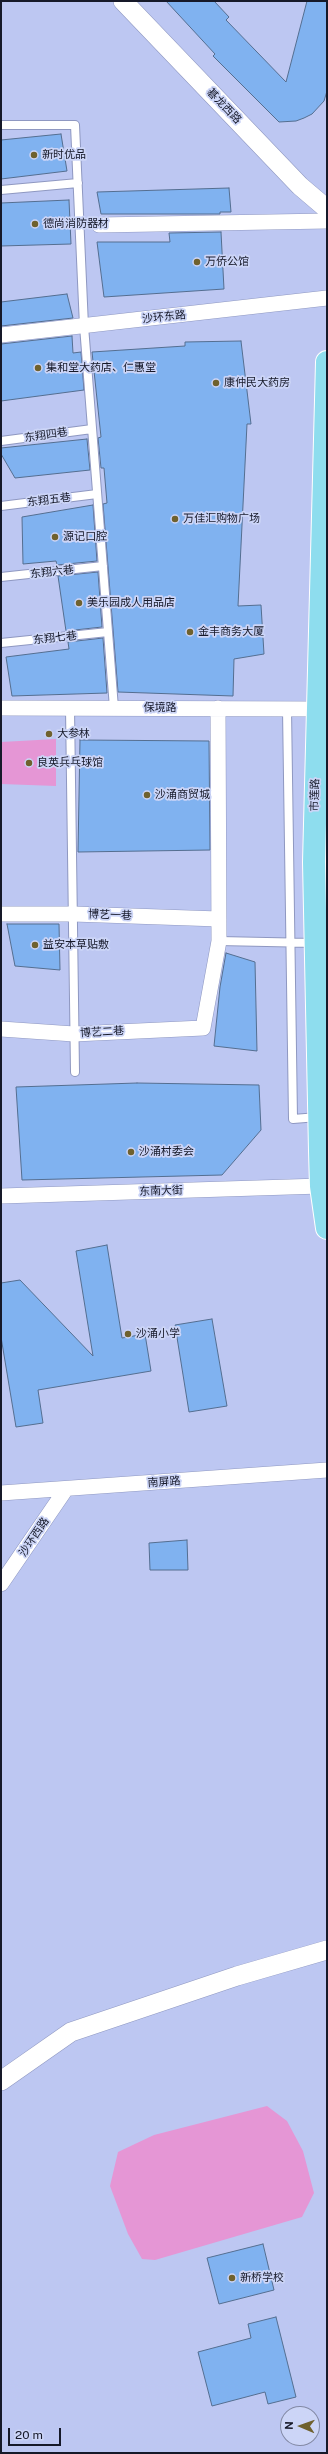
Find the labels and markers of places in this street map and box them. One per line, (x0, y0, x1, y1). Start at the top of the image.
place label: 新时优品 (42, 148, 86, 162)
marker: 新时优品 (29, 150, 39, 160)
place label: 德尚消防器材 (43, 217, 109, 231)
marker: 德尚消防器材 (30, 219, 40, 229)
place label: 万侨公馆 (205, 255, 249, 269)
marker: 万侨公馆 (192, 257, 202, 267)
place label: 集和堂大药店、仁惠堂 (46, 361, 156, 375)
marker: 集和堂大药店、仁惠堂 (33, 363, 43, 373)
place label: 康仲民大药房 (224, 376, 290, 390)
marker: 康仲民大药房 (211, 378, 221, 388)
place label: 万佳汇购物广场 (183, 512, 260, 526)
marker: 万佳汇购物广场 (170, 514, 180, 524)
place label: 源记口腔 (63, 530, 107, 544)
marker: 源记口腔 (50, 532, 60, 542)
place label: 美乐园成人用品店 (87, 596, 175, 610)
marker: 美乐园成人用品店 (74, 598, 84, 608)
place label: 金丰商务大厦 (198, 625, 264, 639)
marker: 金丰商务大厦 (185, 627, 195, 637)
place label: 大参林 (57, 727, 90, 741)
marker: 大参林 (44, 729, 54, 739)
place label: 良英兵乓球馆 (37, 756, 103, 770)
marker: 良英兵乓球馆 (24, 758, 34, 768)
place label: 沙涌商贸城 (155, 788, 210, 802)
marker: 沙涌商贸城 (142, 790, 152, 800)
place label: 益安本草贴敷 (43, 938, 109, 952)
marker: 益安本草贴敷 (30, 940, 40, 950)
place label: 沙涌村委会 (139, 1145, 194, 1159)
marker: 沙涌村委会 (126, 1147, 136, 1157)
place label: 沙涌小学 (136, 1327, 180, 1341)
marker: 沙涌小学 (123, 1329, 133, 1339)
place label: 新桥学校 (240, 2271, 284, 2285)
marker: 新桥学校 (227, 2273, 237, 2283)

